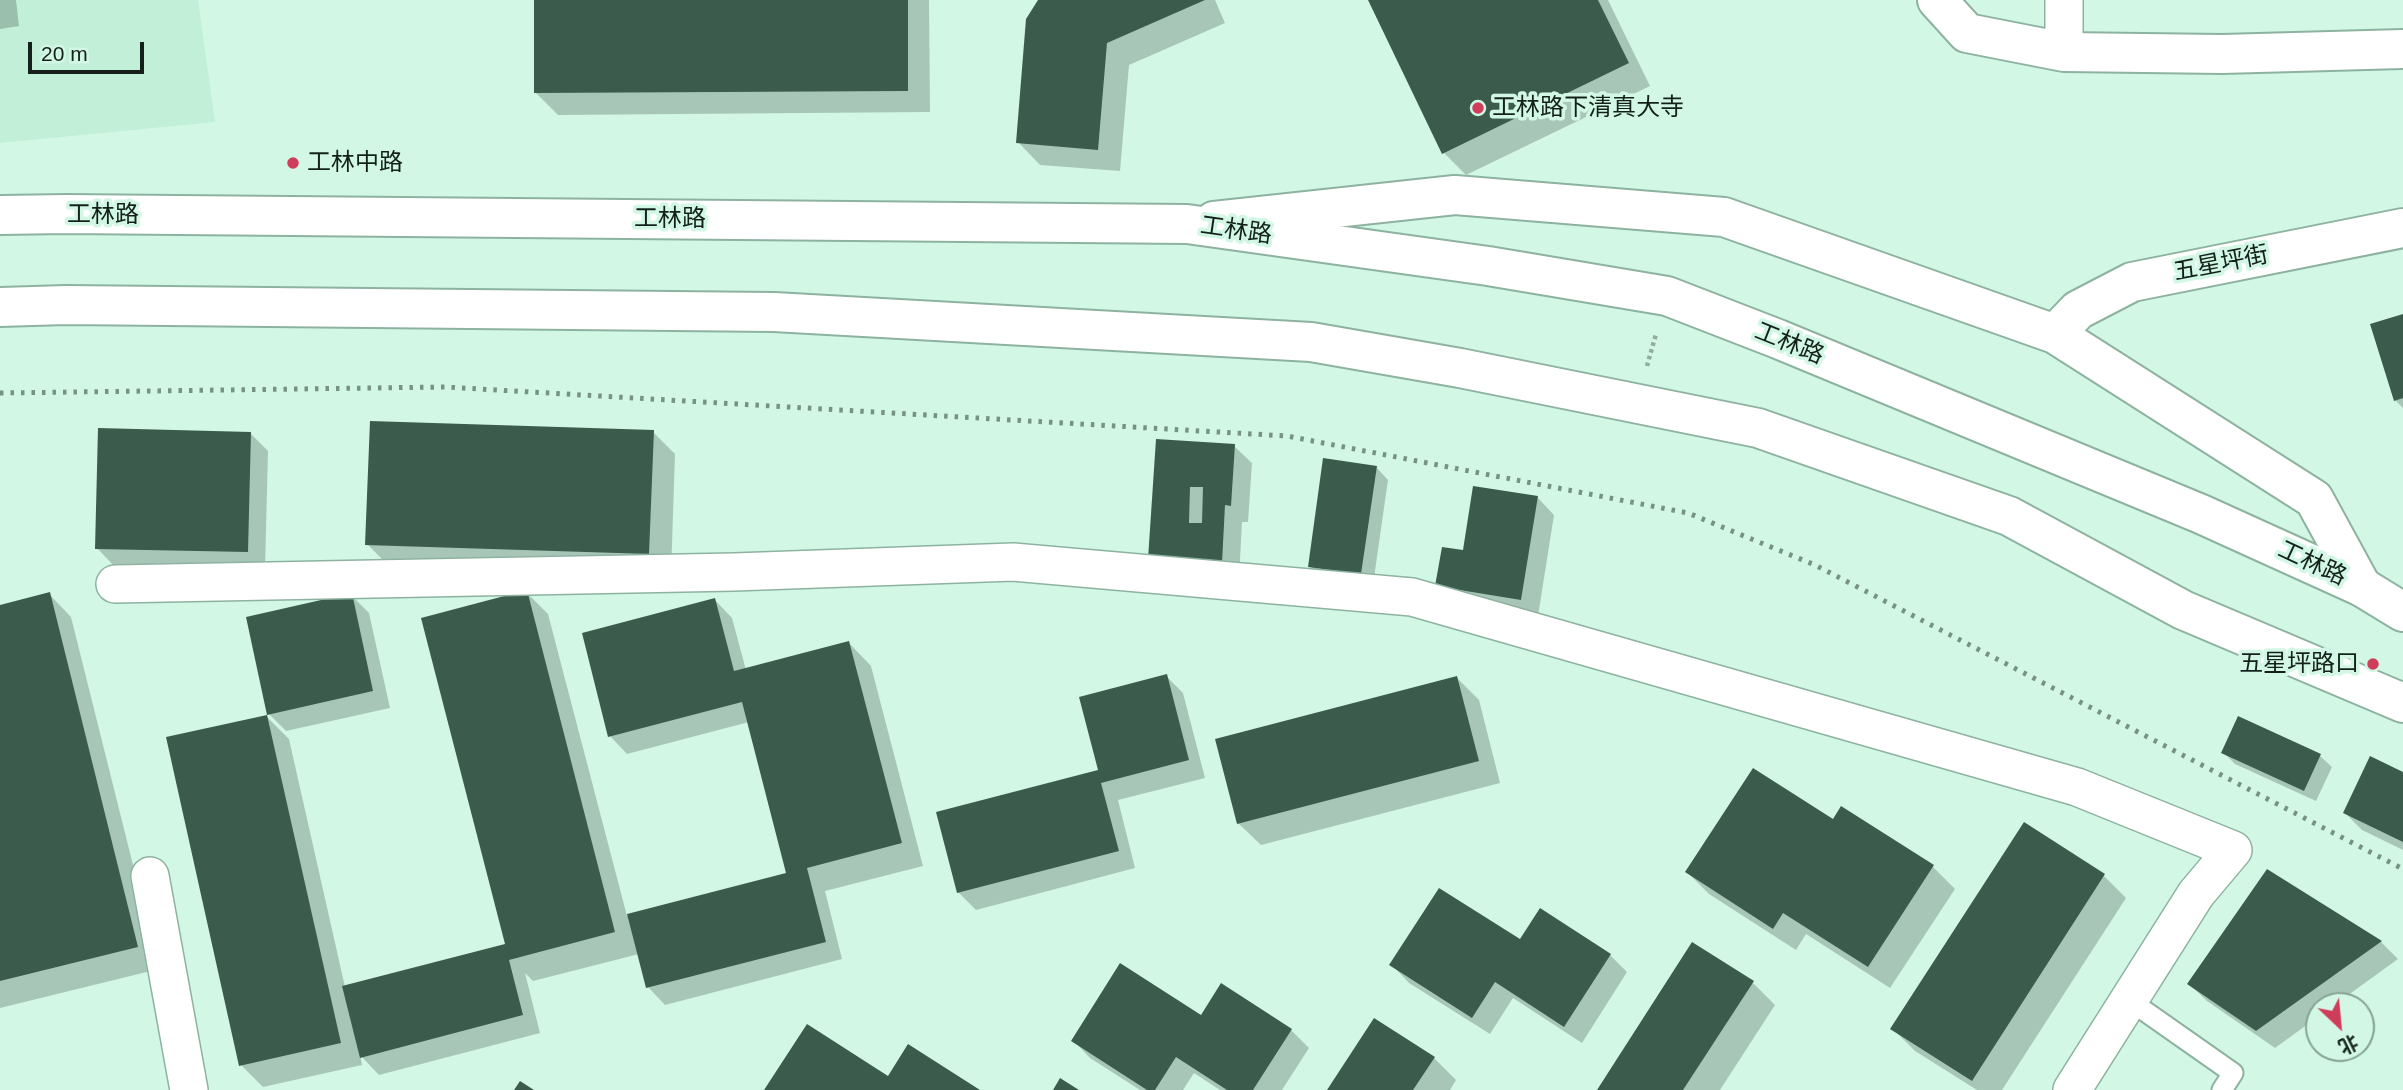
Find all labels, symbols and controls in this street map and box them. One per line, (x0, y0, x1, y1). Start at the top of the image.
scale bar (32, 28, 147, 72)
text: 20 m (41, 42, 88, 65)
place label: 工林路下清真大寺 (1492, 94, 1684, 122)
marker: 工林路下清真大寺 (1470, 100, 1486, 116)
place label: 工林中路 (307, 149, 403, 177)
marker: 工林中路 (285, 155, 301, 171)
street label: 工林路 (67, 201, 139, 229)
street label: 工林路 (634, 205, 706, 233)
street label: 工林路 (1198, 212, 1274, 250)
street label: 五星坪街 (2171, 241, 2271, 287)
street label: 工林路 (1750, 317, 1828, 371)
street label: 工林路 (2273, 536, 2351, 592)
place label: 五星坪路口 (2239, 650, 2359, 678)
marker: 五星坪路口 (2365, 656, 2381, 672)
north arrow (2305, 992, 2375, 1062)
text: 北 (2335, 1031, 2362, 1058)

